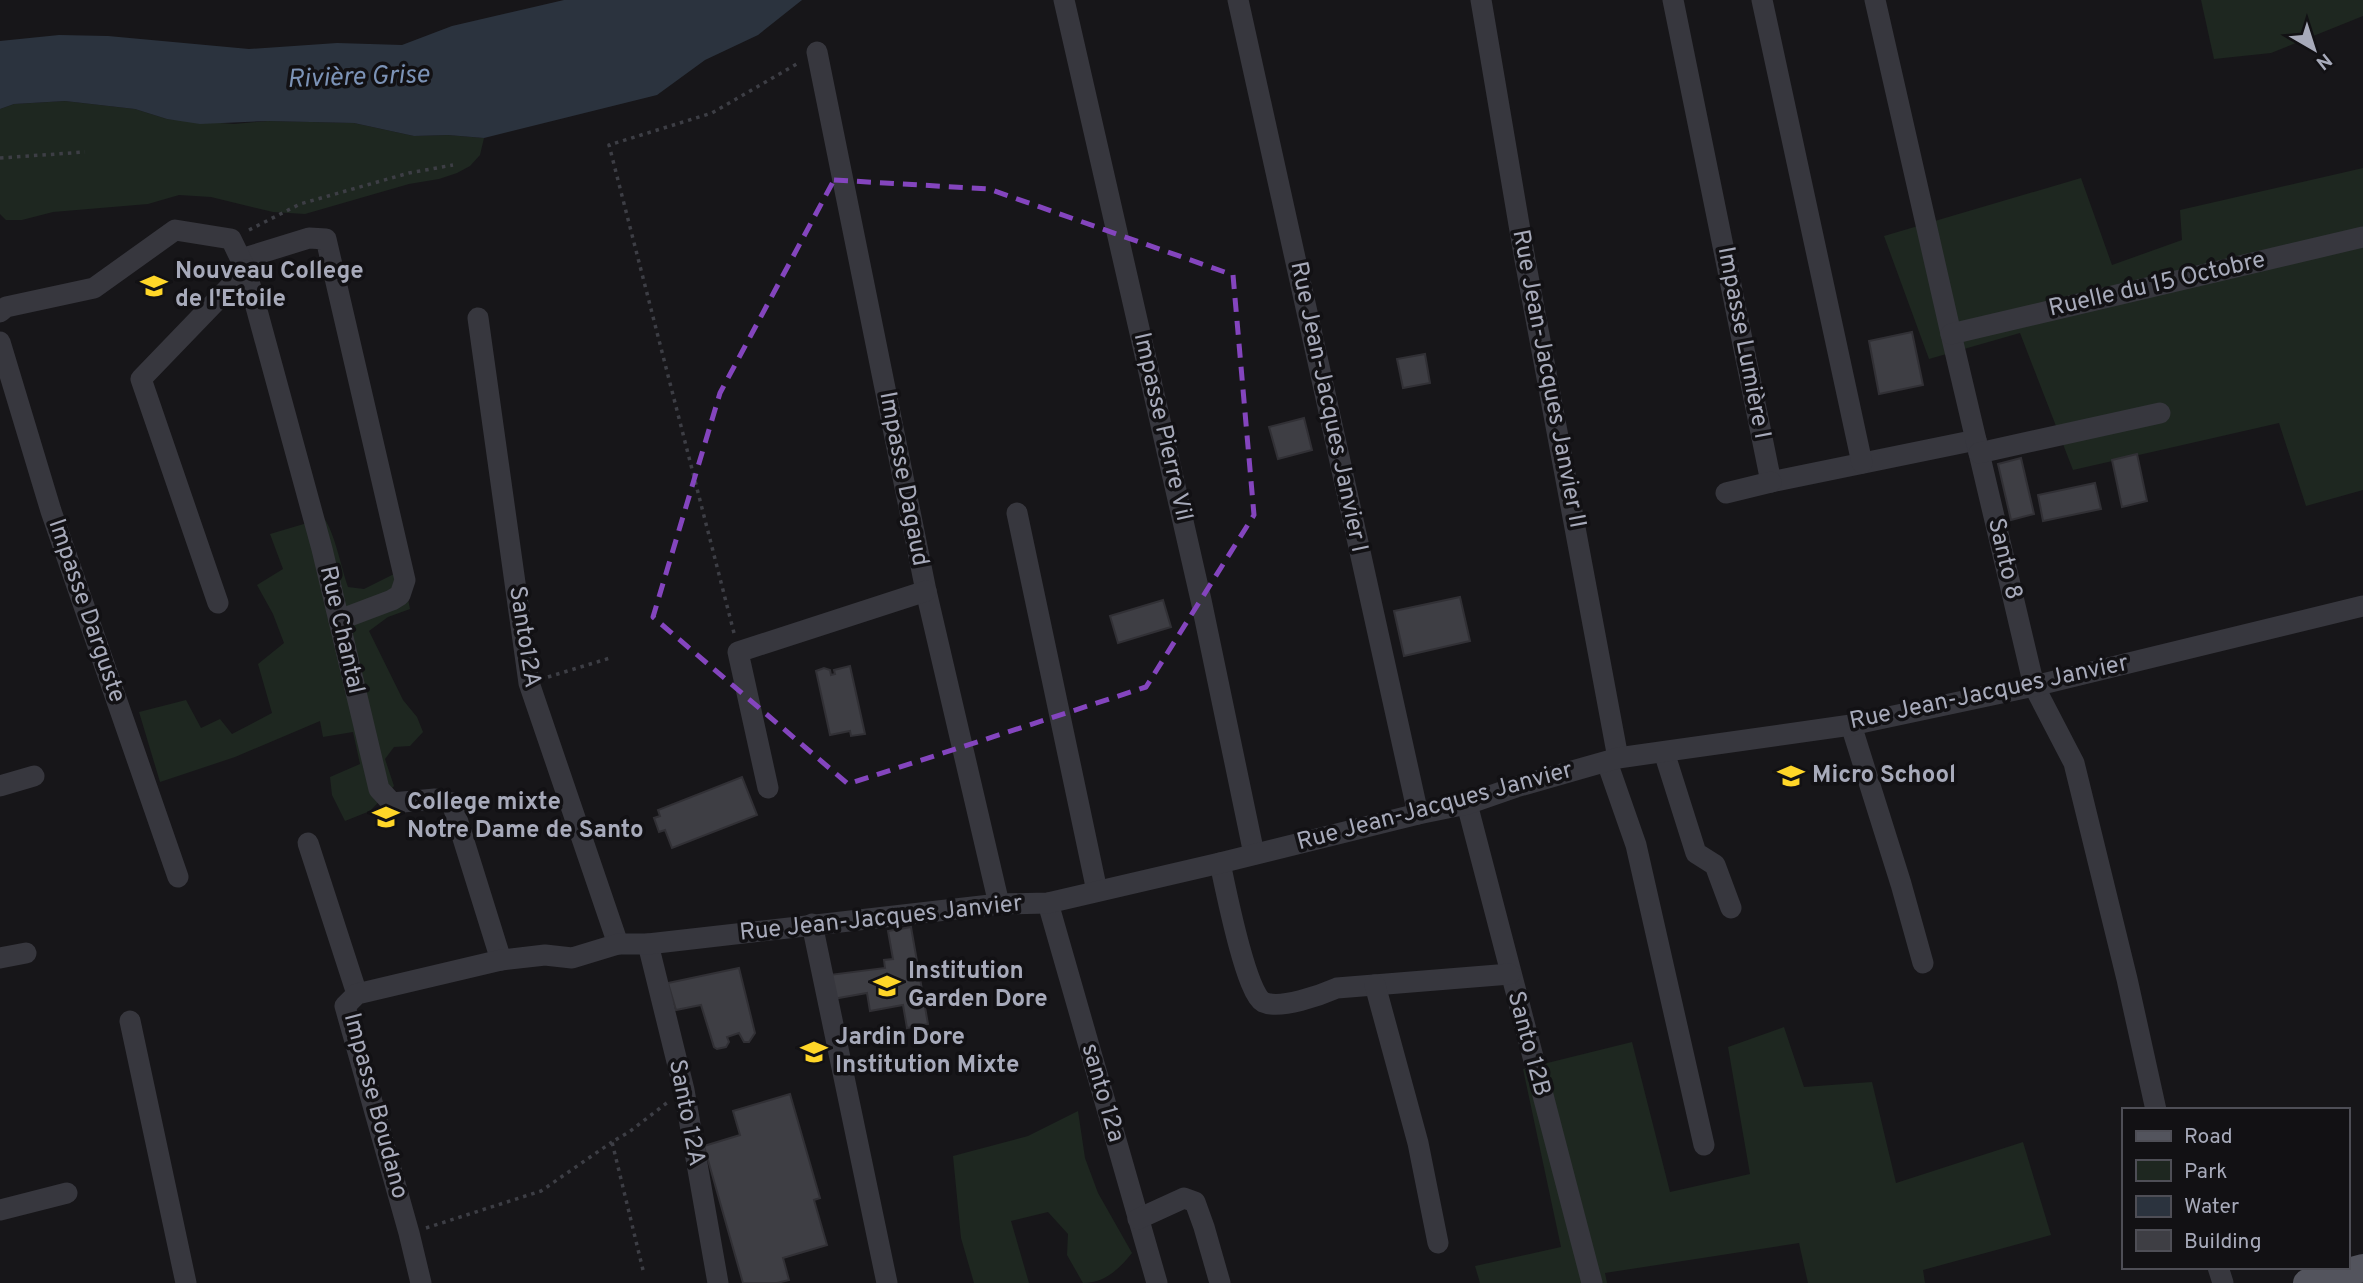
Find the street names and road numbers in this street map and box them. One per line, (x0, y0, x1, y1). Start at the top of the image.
street label: Rue Jean-Jacques Janvier II (1504, 227, 1592, 531)
street label: Impasse Lumière I (1710, 244, 1776, 442)
street label: Ruelle du 15 Octobre (2046, 245, 2268, 325)
street label: Rue Jean-Jacques Janvier I (1282, 259, 1374, 555)
street label: Impasse Pierre Vil (1126, 330, 1198, 524)
street label: Impasse Dagaud (871, 389, 935, 569)
street label: Impasse Darguste (41, 515, 131, 707)
street label: Santo 8 (1980, 515, 2028, 603)
street label: Rue Chantal (312, 563, 370, 697)
street label: Santo12A (501, 584, 547, 690)
street label: Rue Jean-Jacques Janvier (1847, 649, 2131, 737)
street label: Rue Jean-Jacques Janvier (1294, 756, 1576, 858)
street label: Rue Jean-Jacques Janvier (738, 889, 1024, 949)
street label: Santo 12B (1500, 988, 1556, 1100)
street label: Impasse Boudano (336, 1010, 414, 1202)
street label: santo 12a (1074, 1040, 1130, 1146)
street label: Santo 12A (661, 1057, 711, 1169)

